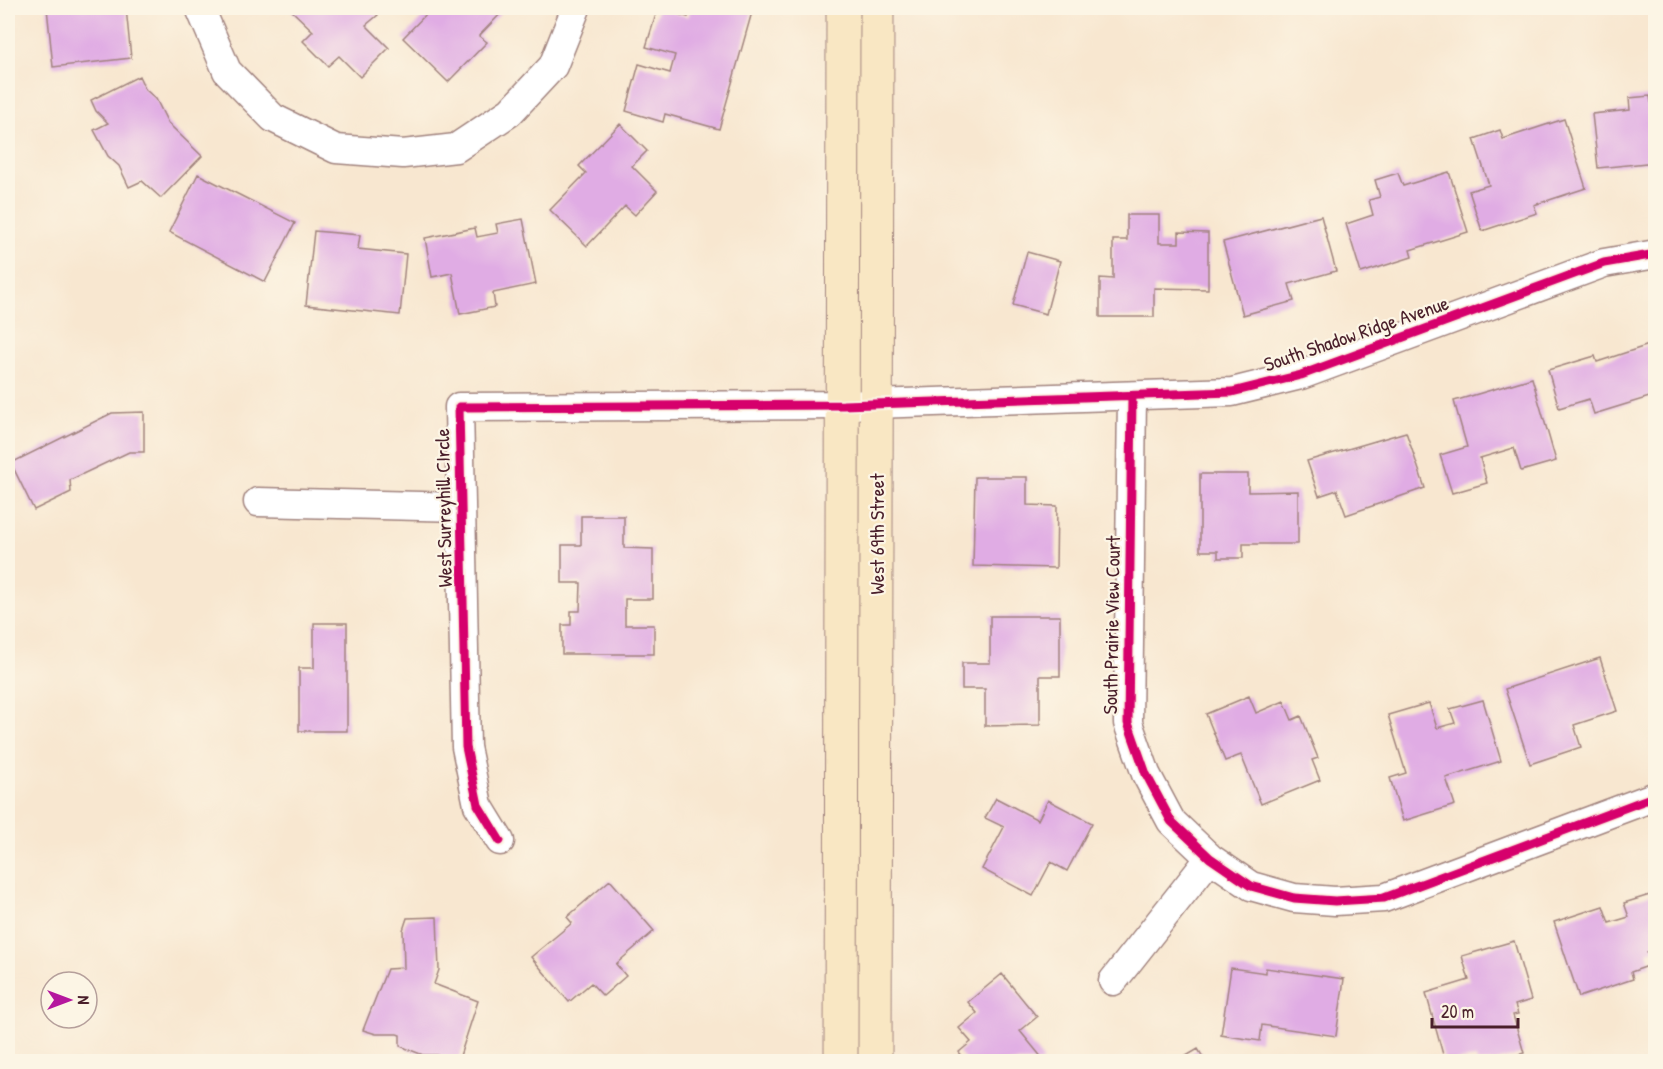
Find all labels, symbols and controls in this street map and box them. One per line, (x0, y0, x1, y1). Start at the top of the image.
street label: South Shadow Ridge Avenue (1260, 289, 1452, 377)
street label: West Surreyhill CIrcle (428, 428, 458, 588)
street label: West 69th Street (863, 472, 890, 595)
street label: South Prairie View Court (1096, 534, 1126, 715)
north arrow (39, 970, 99, 1030)
scale bar (1432, 991, 1518, 1029)
text: N (73, 996, 95, 1005)
text: 20 m (1441, 999, 1474, 1024)

